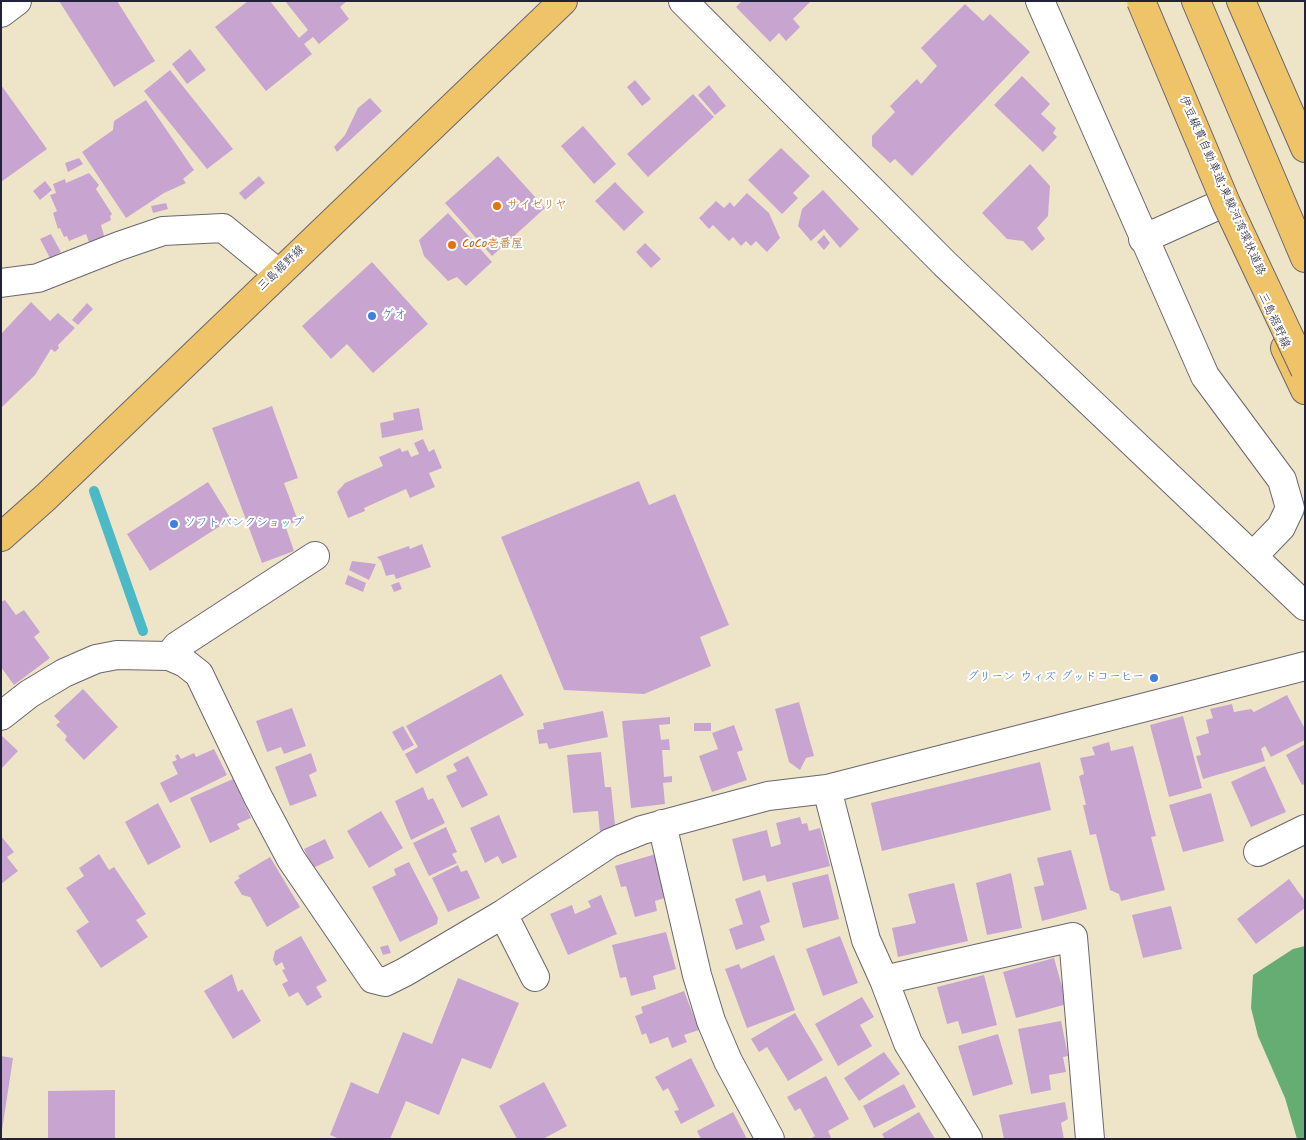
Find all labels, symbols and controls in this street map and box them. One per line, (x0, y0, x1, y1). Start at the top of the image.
street label: 伊豆縦貫自動車道;東駿河湾環状道路 (1175, 94, 1267, 278)
place label: サイゼリヤ (507, 199, 567, 213)
marker: サイゼリヤ (491, 200, 503, 212)
place label: CoCo壱番屋 (462, 238, 523, 252)
marker: CoCo壱番屋 (446, 239, 458, 251)
street label: 三島裾野線 (255, 243, 309, 295)
street label: 三島裾野線 (1254, 291, 1292, 351)
place label: ゲオ (382, 309, 406, 323)
marker: ゲオ (366, 310, 378, 322)
place label: ソフトバンクショップ (184, 517, 304, 531)
marker: ソフトバンクショップ (168, 518, 180, 530)
place label: グリーン ウィズ グッドコーヒー (967, 671, 1144, 685)
marker: グリーン ウィズ グッドコーヒー (1148, 672, 1160, 684)

